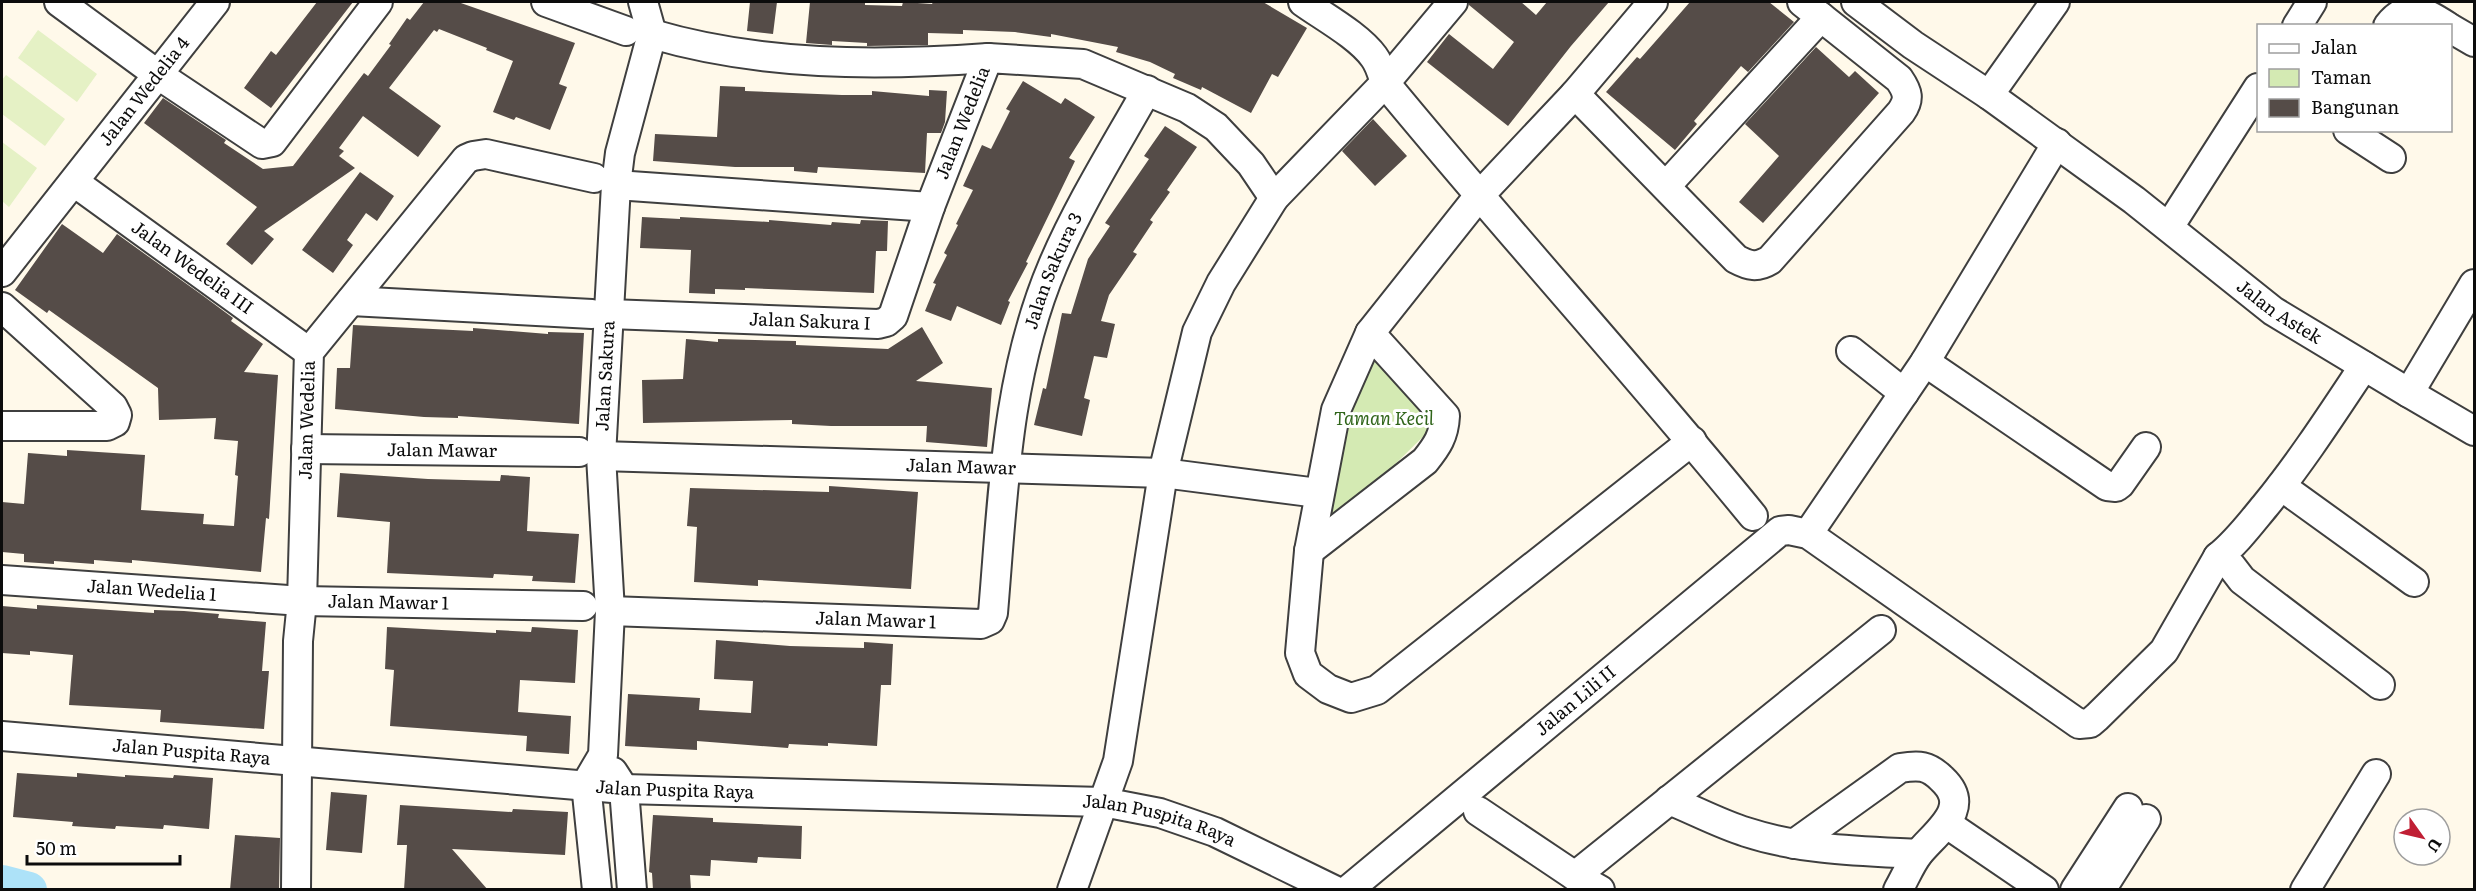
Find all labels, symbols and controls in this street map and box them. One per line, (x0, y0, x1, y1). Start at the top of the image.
legend (2257, 24, 2452, 132)
street label: Jalan Wedelia 4 (92, 30, 195, 151)
text: Jalan (2311, 33, 2358, 60)
street label: Jalan Wedelia (927, 62, 996, 183)
text: Taman (2311, 63, 2372, 90)
text: Bangunan (2311, 93, 2399, 120)
street label: Jalan Sakura 3 (1016, 207, 1088, 332)
street label: Jalan Wedelia III (127, 213, 260, 320)
street label: Jalan Astek (2231, 272, 2329, 350)
street label: Jalan Sakura I (749, 304, 871, 336)
street label: Jalan Sakura (587, 319, 621, 432)
street label: Jalan Wedelia (290, 360, 321, 480)
park label: Taman Kecil (1334, 404, 1435, 431)
street label: Jalan Mawar (387, 435, 498, 463)
street label: Jalan Mawar (905, 450, 1017, 481)
street label: Jalan Wedelia 1 (86, 571, 218, 607)
street label: Jalan Mawar 1 (327, 586, 449, 616)
street label: Jalan Mawar 1 (815, 603, 937, 634)
street label: Jalan Lili II (1528, 658, 1621, 741)
street label: Jalan Puspita Raya (111, 730, 272, 771)
street label: Jalan Puspita Raya (594, 772, 755, 805)
street label: Jalan Puspita Raya (1082, 786, 1241, 852)
north arrow (2392, 807, 2452, 867)
scale bar (27, 828, 180, 866)
text: 50 m (36, 834, 77, 861)
text: U (2422, 834, 2449, 858)

